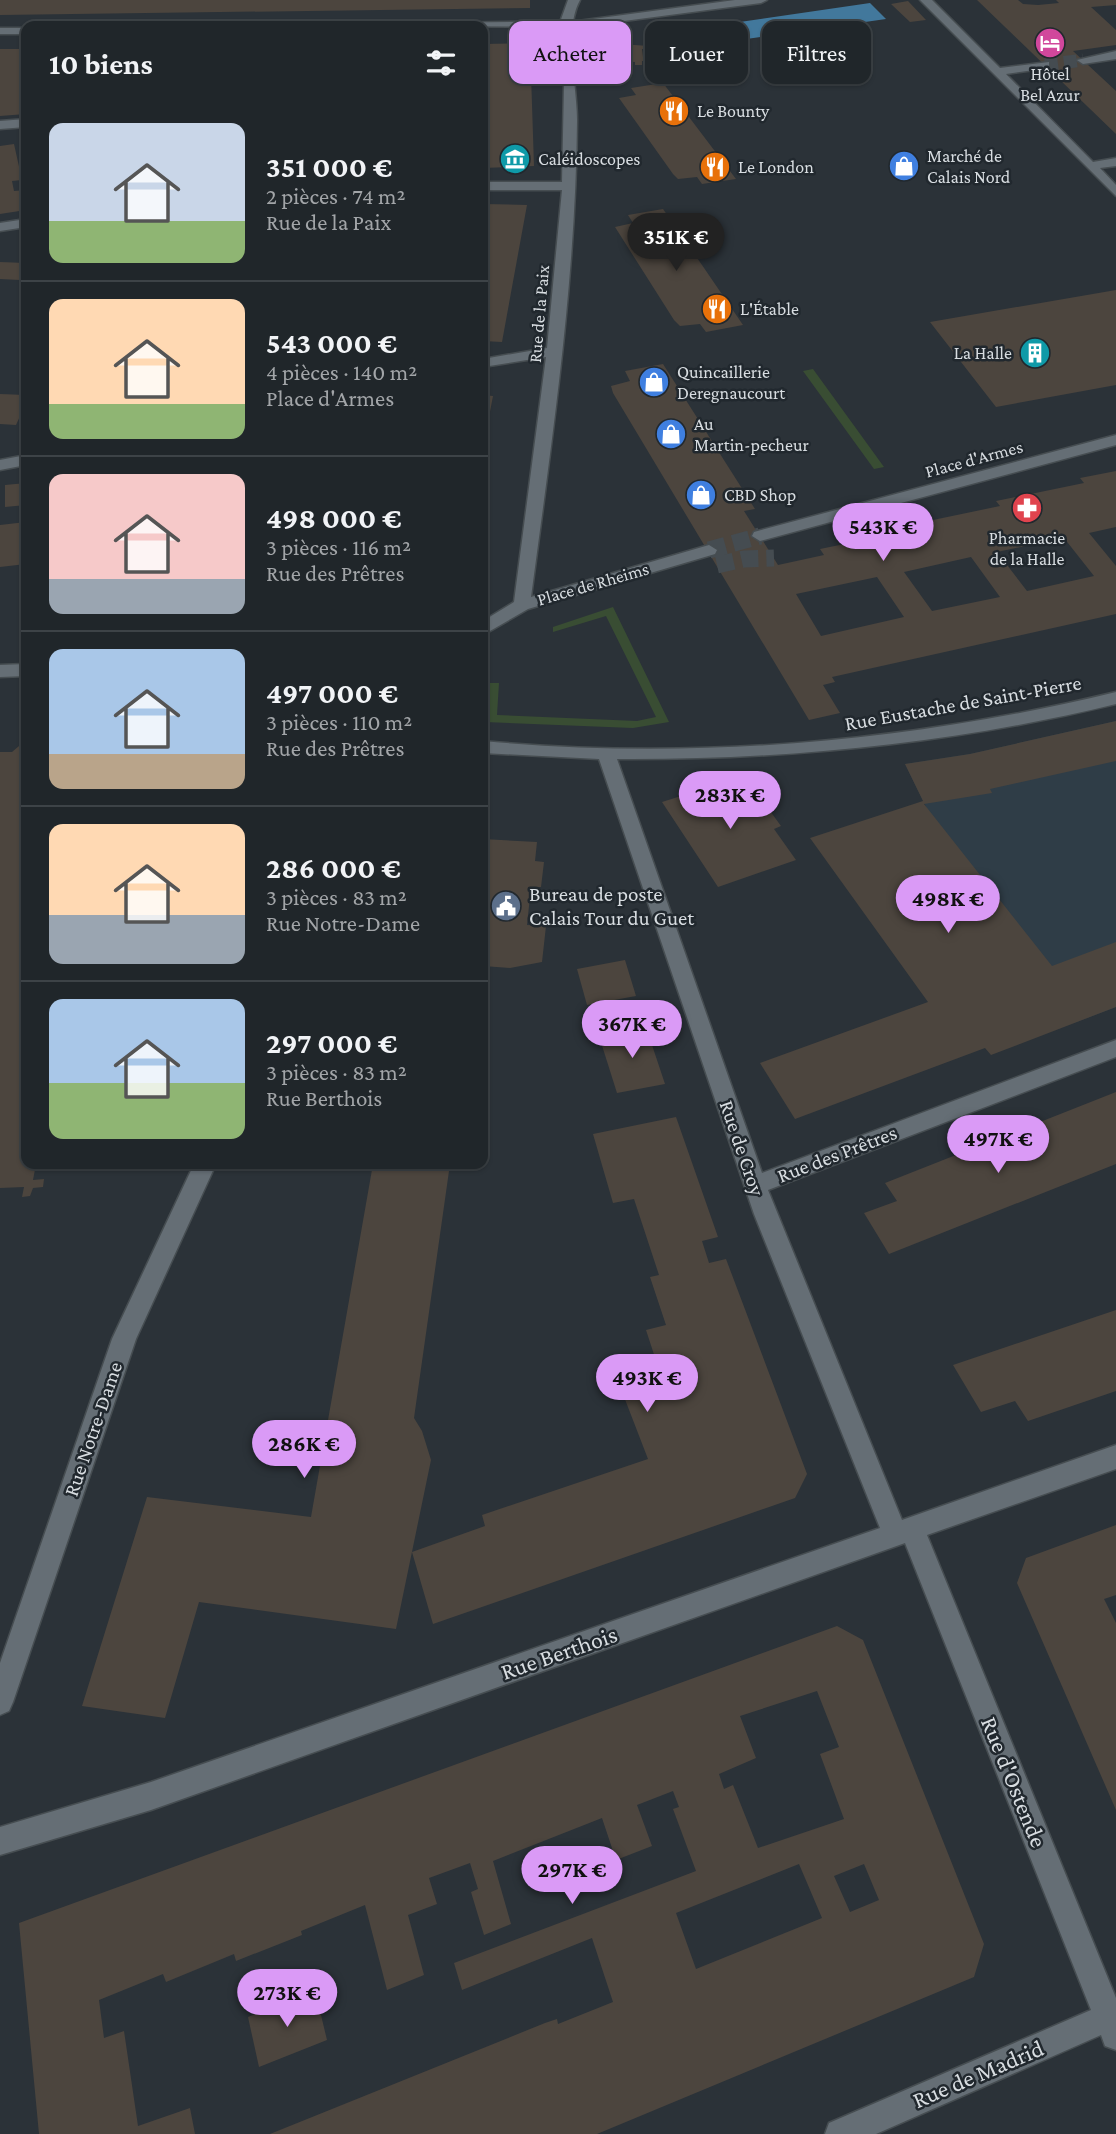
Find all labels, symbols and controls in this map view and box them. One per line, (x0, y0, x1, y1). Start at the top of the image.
chip: Acheter (509, 21, 631, 84)
chip: Louer (645, 21, 748, 84)
chip: Filtres (762, 21, 871, 84)
hotel icon: Hôtel Bel Azur (1033, 26, 1067, 60)
icon: filters (422, 44, 460, 82)
text: 10 biens (49, 47, 153, 80)
place label: Hôtel Bel Azur (1020, 64, 1080, 105)
restaurant icon: Le Bounty (657, 94, 691, 128)
place label: Le Bounty (697, 101, 770, 121)
museum icon: Caléidoscopes (498, 142, 532, 176)
place label: Marché de Calais Nord (927, 146, 1011, 187)
place label: Caléidoscopes (538, 149, 640, 169)
shop icon: Marché de Calais Nord (887, 149, 921, 183)
text: 351 000 € (266, 150, 392, 183)
restaurant icon: Le London (698, 150, 732, 184)
icon: home (105, 151, 189, 235)
place label: Le London (738, 157, 814, 177)
text: 2 pièces · 74 m² (266, 183, 406, 209)
text: Rue de la Paix (266, 209, 391, 235)
pin: 351K € (619, 214, 733, 273)
text: 351K € (643, 223, 709, 249)
street label: Rue de la Paix (525, 264, 553, 364)
restaurant icon: L'Étable (700, 292, 734, 326)
place label: L'Étable (740, 299, 799, 319)
text: 543 000 € (266, 326, 397, 359)
icon: home (105, 327, 189, 411)
building icon: La Halle (1018, 336, 1052, 370)
place label: La Halle (954, 343, 1012, 363)
text: 4 pièces · 140 m² (266, 359, 417, 385)
place label: Quincaillerie Deregnaucourt (677, 362, 786, 403)
shop icon: Quincaillerie Deregnaucourt (637, 365, 671, 399)
text: Place d'Armes (266, 385, 394, 411)
place label: Au Martin-pecheur (694, 414, 809, 455)
shop icon: Au Martin-pecheur (654, 417, 688, 451)
street label: Place d'Armes (923, 436, 1025, 482)
shop icon: CBD Shop (684, 478, 718, 512)
place label: CBD Shop (724, 485, 796, 505)
pharmacy icon: Pharmacie de la Halle (1010, 491, 1044, 525)
text: 498 000 € (266, 501, 402, 534)
icon: home (105, 502, 189, 586)
pin: 543K € (826, 504, 940, 563)
text: 543K € (849, 513, 917, 539)
place label: Pharmacie de la Halle (989, 528, 1065, 569)
text: 3 pièces · 116 m² (266, 534, 411, 560)
street label: Place de Rheims (535, 558, 651, 610)
text: Rue des Prêtres (266, 560, 404, 586)
street label: Rue Eustache de Saint-Pierre (843, 670, 1083, 736)
text: 497 000 € (266, 676, 398, 709)
icon: home (105, 677, 189, 761)
text: 3 pièces · 110 m² (266, 709, 412, 735)
text: Rue des Prêtres (266, 735, 404, 761)
pin: 283K € (673, 772, 787, 831)
text: 283K € (695, 781, 765, 807)
text: 286 000 € (266, 851, 401, 884)
icon: home (105, 852, 189, 936)
pin: 498K € (891, 876, 1005, 935)
place label: Bureau de poste Calais Tour du Guet (529, 882, 695, 930)
text: 3 pièces · 83 m² (266, 884, 407, 910)
text: 498K € (912, 885, 984, 911)
public building icon: Bureau de poste Calais Tour du Guet (489, 889, 523, 923)
text: Rue Notre-Dame (266, 910, 420, 936)
pin: 367K € (575, 1000, 689, 1060)
text: 367K € (598, 1010, 666, 1036)
text: 297 000 € (266, 1026, 397, 1059)
icon: home (105, 1027, 189, 1111)
text: 3 pièces · 83 m² (266, 1059, 407, 1085)
text: Rue Berthois (266, 1085, 382, 1111)
street label: Rue de Croy (714, 1097, 770, 1199)
pin: 497K € (941, 1116, 1055, 1175)
street label: Rue des Prêtres (774, 1120, 900, 1188)
text: 497K € (963, 1125, 1033, 1151)
pin: 493K € (590, 1354, 704, 1414)
street label: Rue Notre-Dame (59, 1359, 127, 1499)
text: 493K € (612, 1364, 682, 1390)
pin: 286K € (247, 1420, 361, 1480)
text: 286K € (268, 1430, 340, 1456)
street label: Rue Berthois (497, 1620, 621, 1685)
street label: Rue d'Ostende (976, 1712, 1053, 1851)
pin: 297K € (515, 1846, 629, 1906)
text: 297K € (537, 1856, 607, 1882)
pin: 273K € (230, 1969, 344, 2029)
text: 273K € (253, 1979, 321, 2005)
street label: Rue de Madrid (908, 2034, 1048, 2113)

